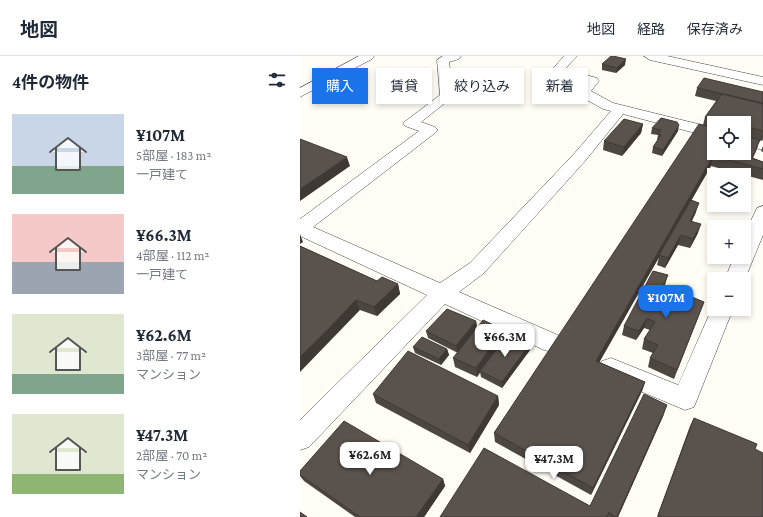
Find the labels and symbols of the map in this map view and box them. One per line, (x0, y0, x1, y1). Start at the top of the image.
pin: ¥107M (638, 285, 694, 319)
pin: ¥66.3M (472, 324, 538, 358)
pin: ¥62.6M (337, 442, 403, 476)
pin: ¥47.3M (521, 446, 587, 480)

